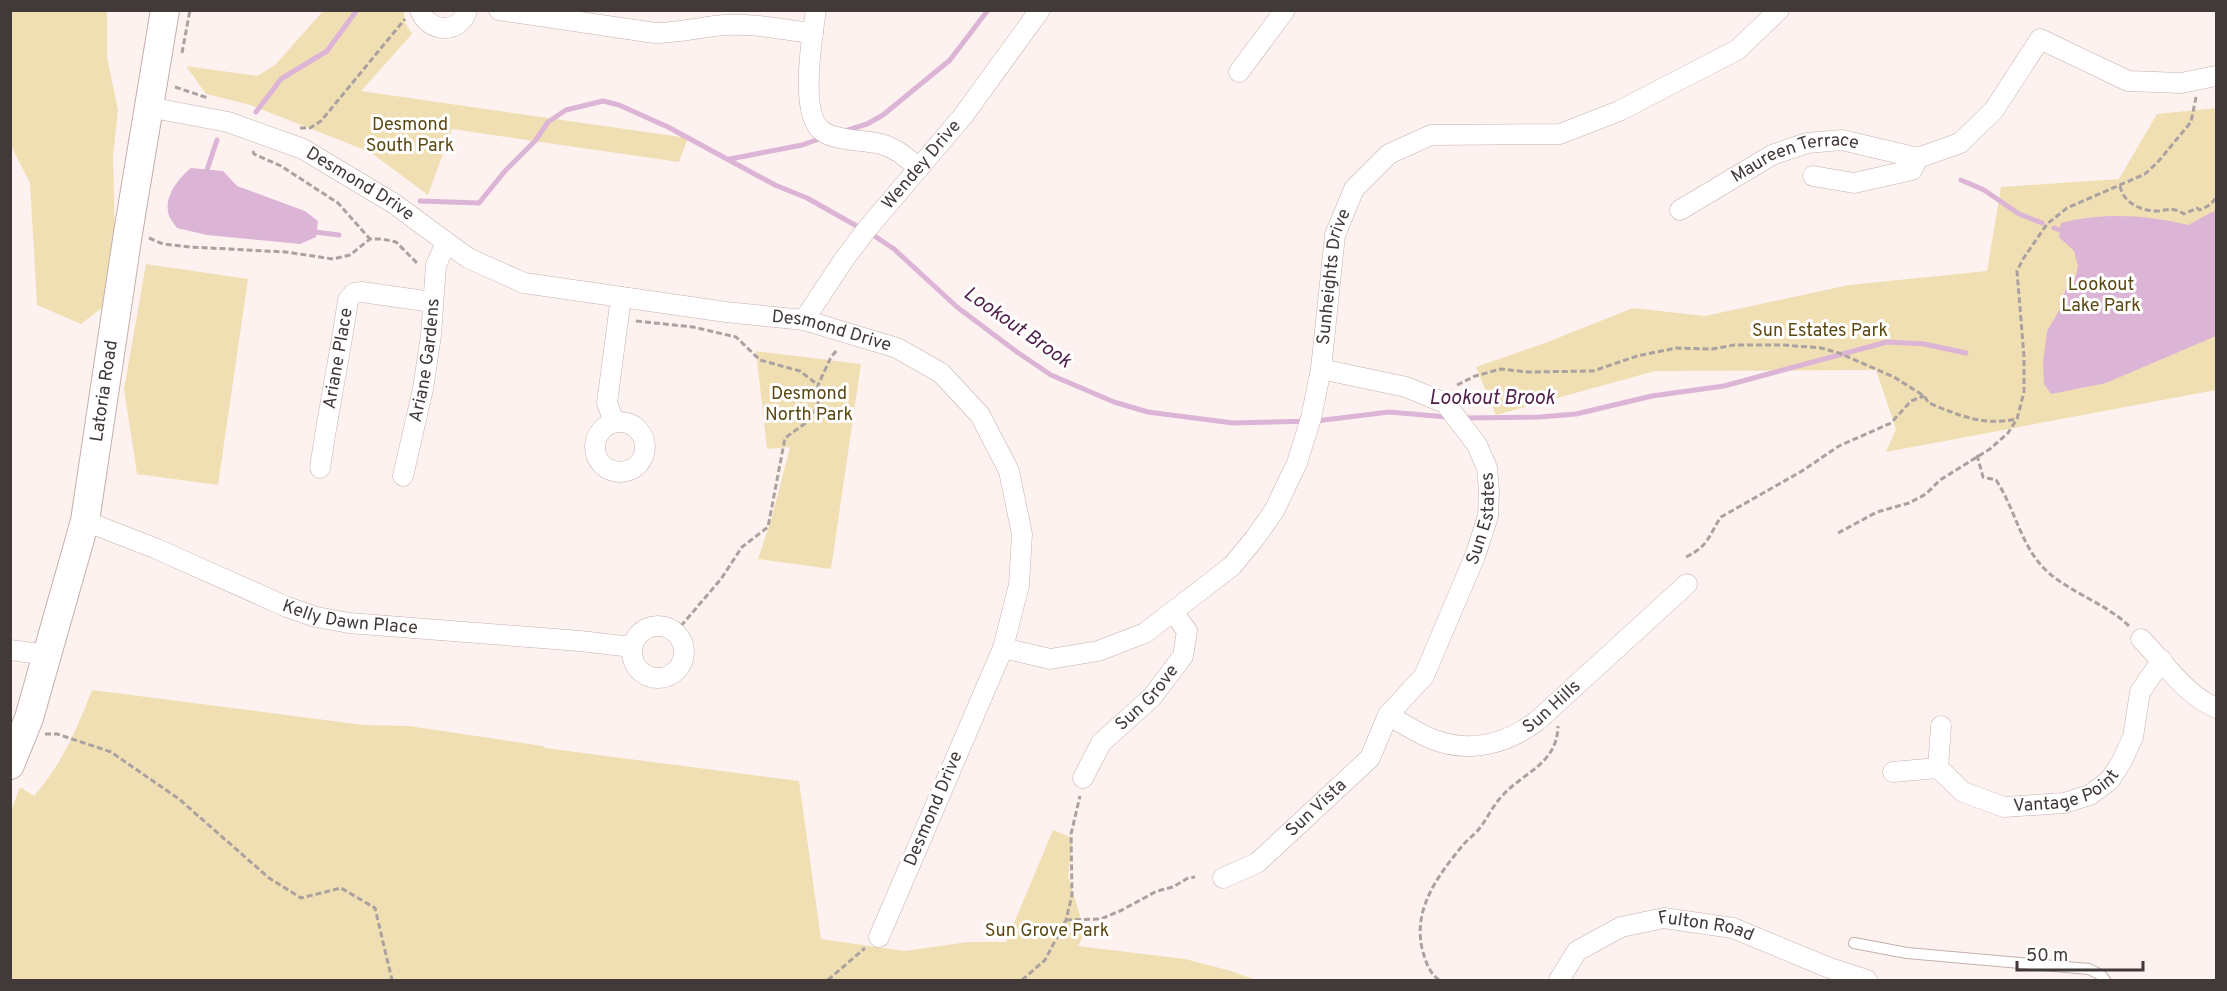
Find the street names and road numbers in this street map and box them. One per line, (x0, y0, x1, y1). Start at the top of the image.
street label: Wendey Drive (877, 115, 966, 215)
street label: Maureen Terrace (1727, 128, 1861, 188)
street label: Desmond Drive (302, 142, 419, 226)
street label: Sunheights Drive (1312, 205, 1356, 346)
street label: Ariane Gardens (404, 298, 445, 424)
street label: Desmond Drive (771, 305, 894, 357)
street label: Ariane Place (318, 306, 358, 411)
street label: Latoria Road (85, 338, 123, 443)
street label: Sun Estates (1461, 471, 1501, 569)
street label: Kelly Dawn Place (279, 595, 419, 640)
street label: Sun Grove (1110, 660, 1184, 736)
street label: Sun Hills (1518, 675, 1586, 739)
street label: Desmond Drive (899, 748, 969, 870)
street label: Vantage Point (2012, 765, 2125, 818)
street label: Sun Vista (1281, 774, 1352, 842)
street label: Fulton Road (1656, 906, 1757, 947)

